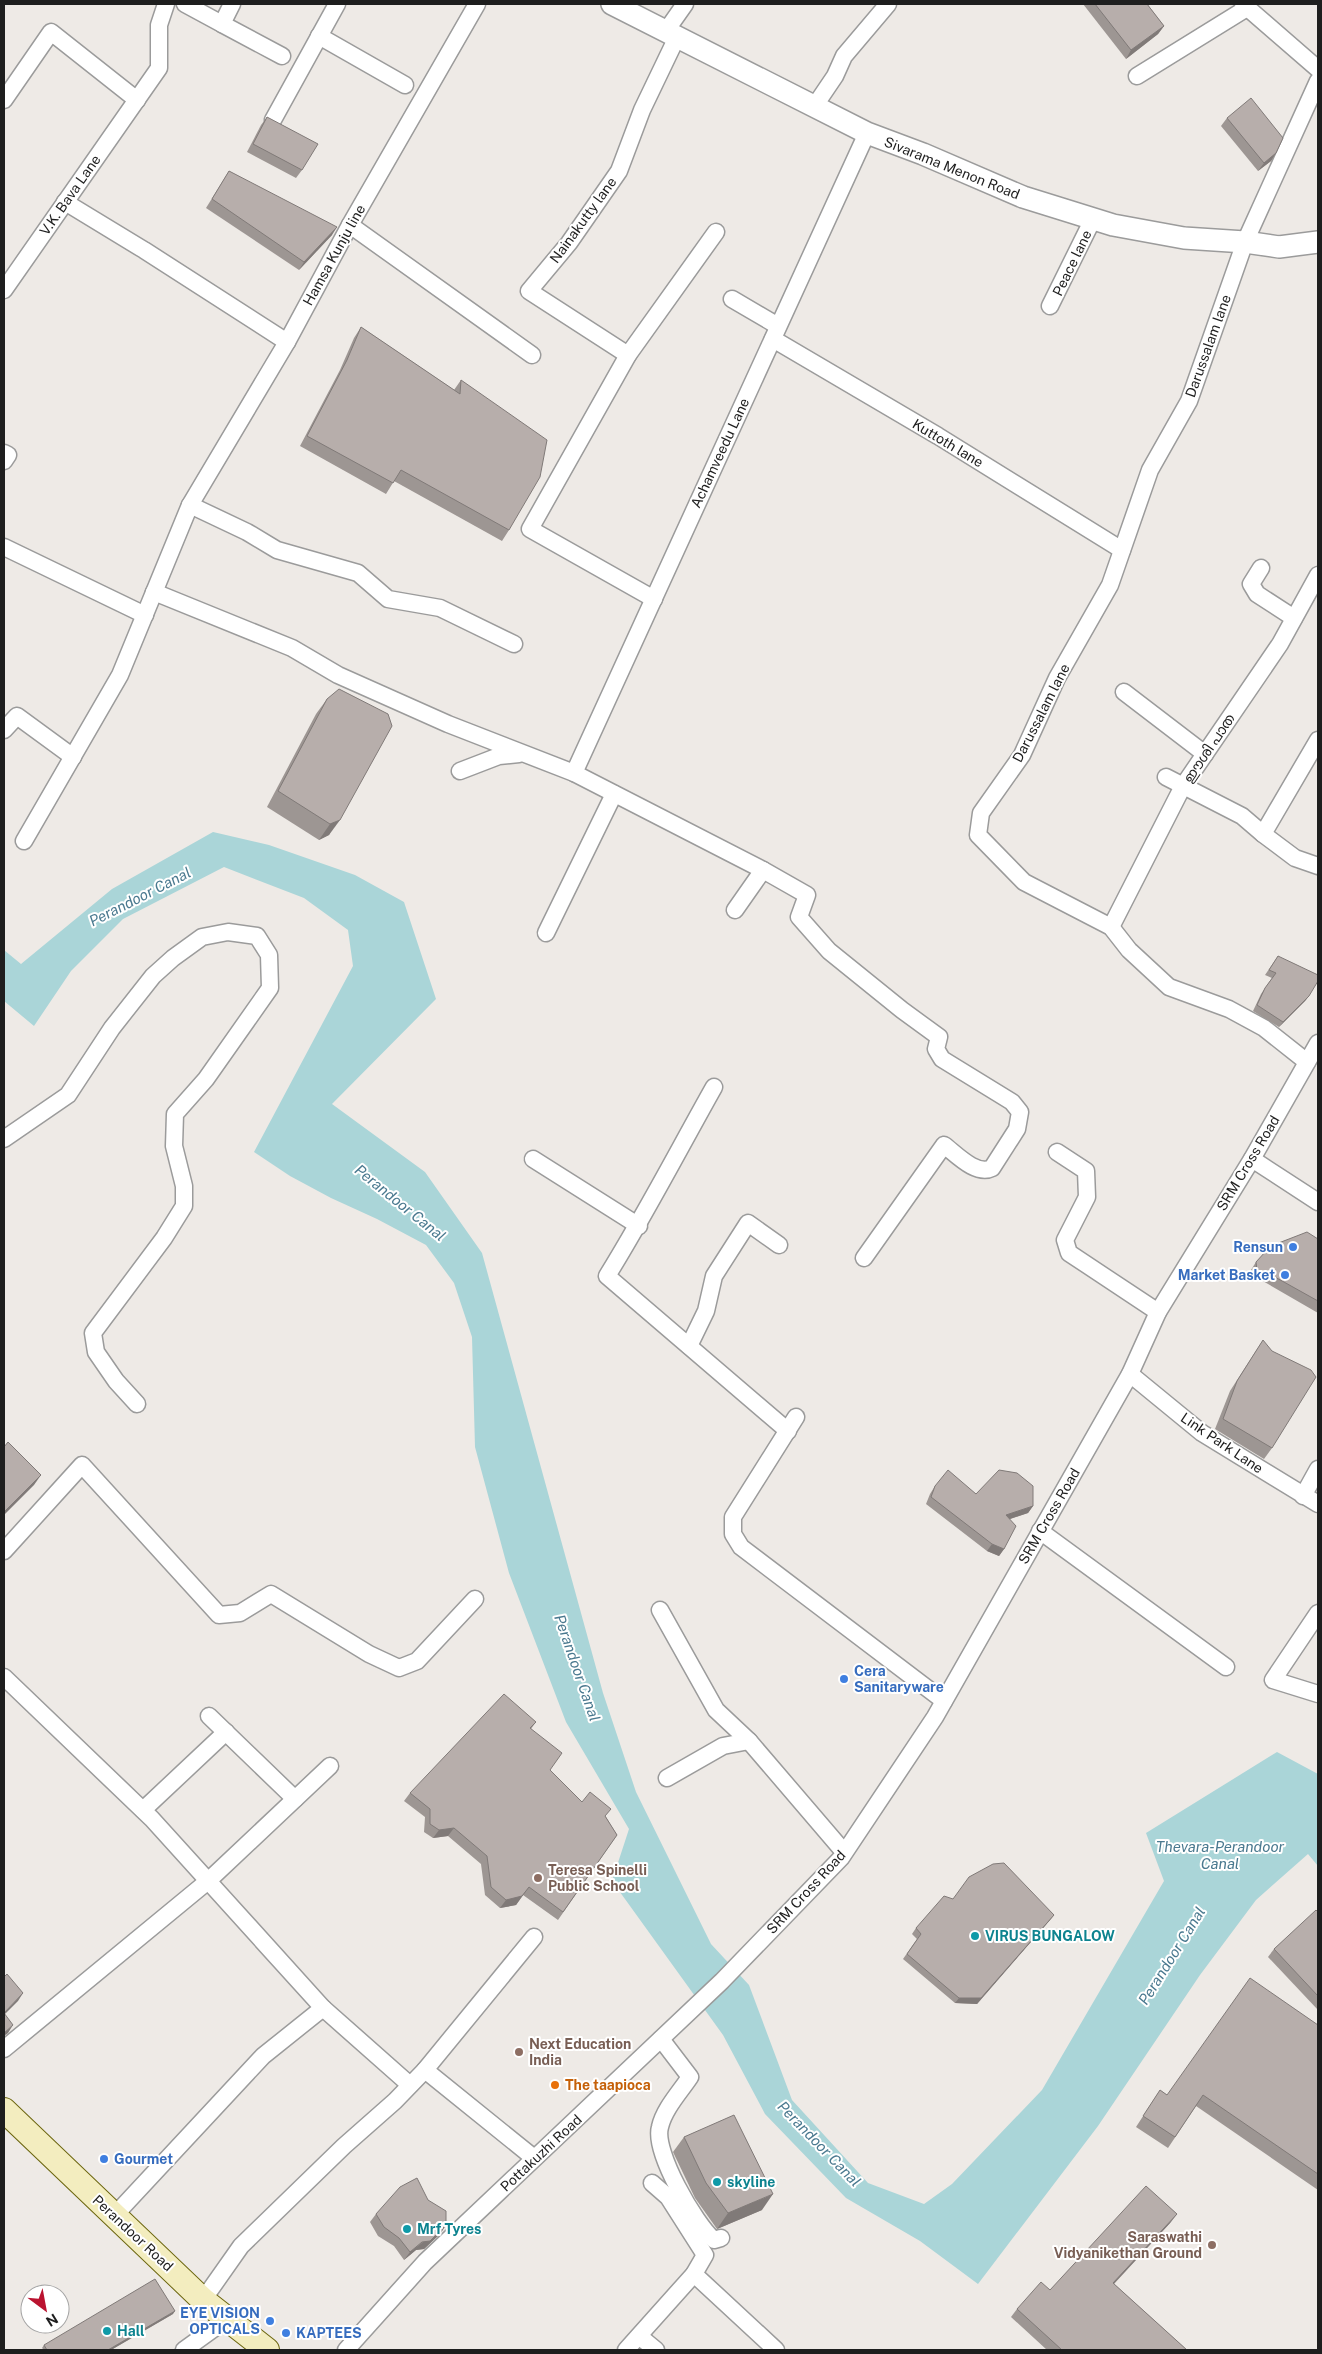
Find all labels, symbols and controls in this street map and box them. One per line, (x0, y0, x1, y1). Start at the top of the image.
street label: Sivarama Menon Road (882, 134, 1022, 202)
street label: V.K. Bava Lane (36, 152, 104, 238)
street label: Nainakutty lane (546, 174, 620, 266)
street label: Hamsa Kunju line (300, 202, 368, 308)
street label: Peace lane (1049, 227, 1095, 298)
street label: Darussalam lane (1182, 292, 1234, 400)
street label: Achamveedu Lane (688, 396, 752, 510)
street label: Kuttoth lane (910, 416, 986, 470)
street label: Darussalam lane (1009, 661, 1073, 765)
street label: ഈശി പാത (1180, 711, 1238, 785)
water label: Perandoor Canal (86, 864, 193, 930)
street label: SRM Cross Road (1213, 1113, 1283, 1213)
water label: Perandoor Canal (352, 1161, 449, 1244)
place label: Rensun (1233, 1239, 1283, 1255)
marker: Rensun (1287, 1241, 1299, 1253)
place label: Market Basket (1178, 1267, 1275, 1283)
marker: Market Basket (1279, 1269, 1291, 1281)
street label: Link Park Lane (1178, 1410, 1266, 1476)
street label: SRM Cross Road (1015, 1465, 1083, 1567)
water label: Perandoor Canal (551, 1612, 604, 1723)
place label: Cera Sanitaryware (854, 1663, 944, 1695)
marker: Cera Sanitaryware (838, 1673, 850, 1685)
water label: Thevara-Perandoor Canal (1156, 1838, 1285, 1872)
street label: SRM Cross Road (763, 1847, 849, 1937)
place label: Teresa Spinelli Public School (548, 1862, 647, 1894)
marker: Teresa Spinelli Public School (532, 1872, 544, 1884)
water label: Perandoor Canal (1135, 1904, 1208, 2008)
place label: VIRUS BUNGALOW (985, 1928, 1115, 1944)
marker: VIRUS BUNGALOW (969, 1930, 981, 1942)
place label: Next Education India (529, 2036, 631, 2068)
marker: Next Education India (513, 2046, 525, 2058)
place label: The taapioca (565, 2077, 651, 2093)
marker: The taapioca (549, 2079, 561, 2091)
water label: Perandoor Canal (774, 2098, 864, 2190)
street label: Pottakuzhi Road (497, 2111, 585, 2195)
place label: Gourmet (114, 2151, 173, 2167)
marker: Gourmet (98, 2153, 110, 2165)
place label: skyline (727, 2174, 775, 2190)
marker: skyline (711, 2176, 723, 2188)
street label: Perandoor Road (90, 2192, 176, 2274)
place label: Mrf Tyres (417, 2221, 481, 2237)
marker: Mrf Tyres (401, 2223, 413, 2235)
place label: Saraswathi Vidyanikethan Ground (1054, 2229, 1202, 2261)
marker: Saraswathi Vidyanikethan Ground (1206, 2239, 1218, 2251)
north arrow (20, 2284, 70, 2334)
place label: EYE VISION OPTICALS (180, 2305, 260, 2337)
text: N (43, 2310, 61, 2330)
marker: EYE VISION OPTICALS (264, 2315, 276, 2327)
place label: Hall (117, 2323, 145, 2339)
marker: Hall (101, 2325, 113, 2337)
place label: KAPTEES (296, 2325, 362, 2341)
marker: KAPTEES (280, 2327, 292, 2339)

